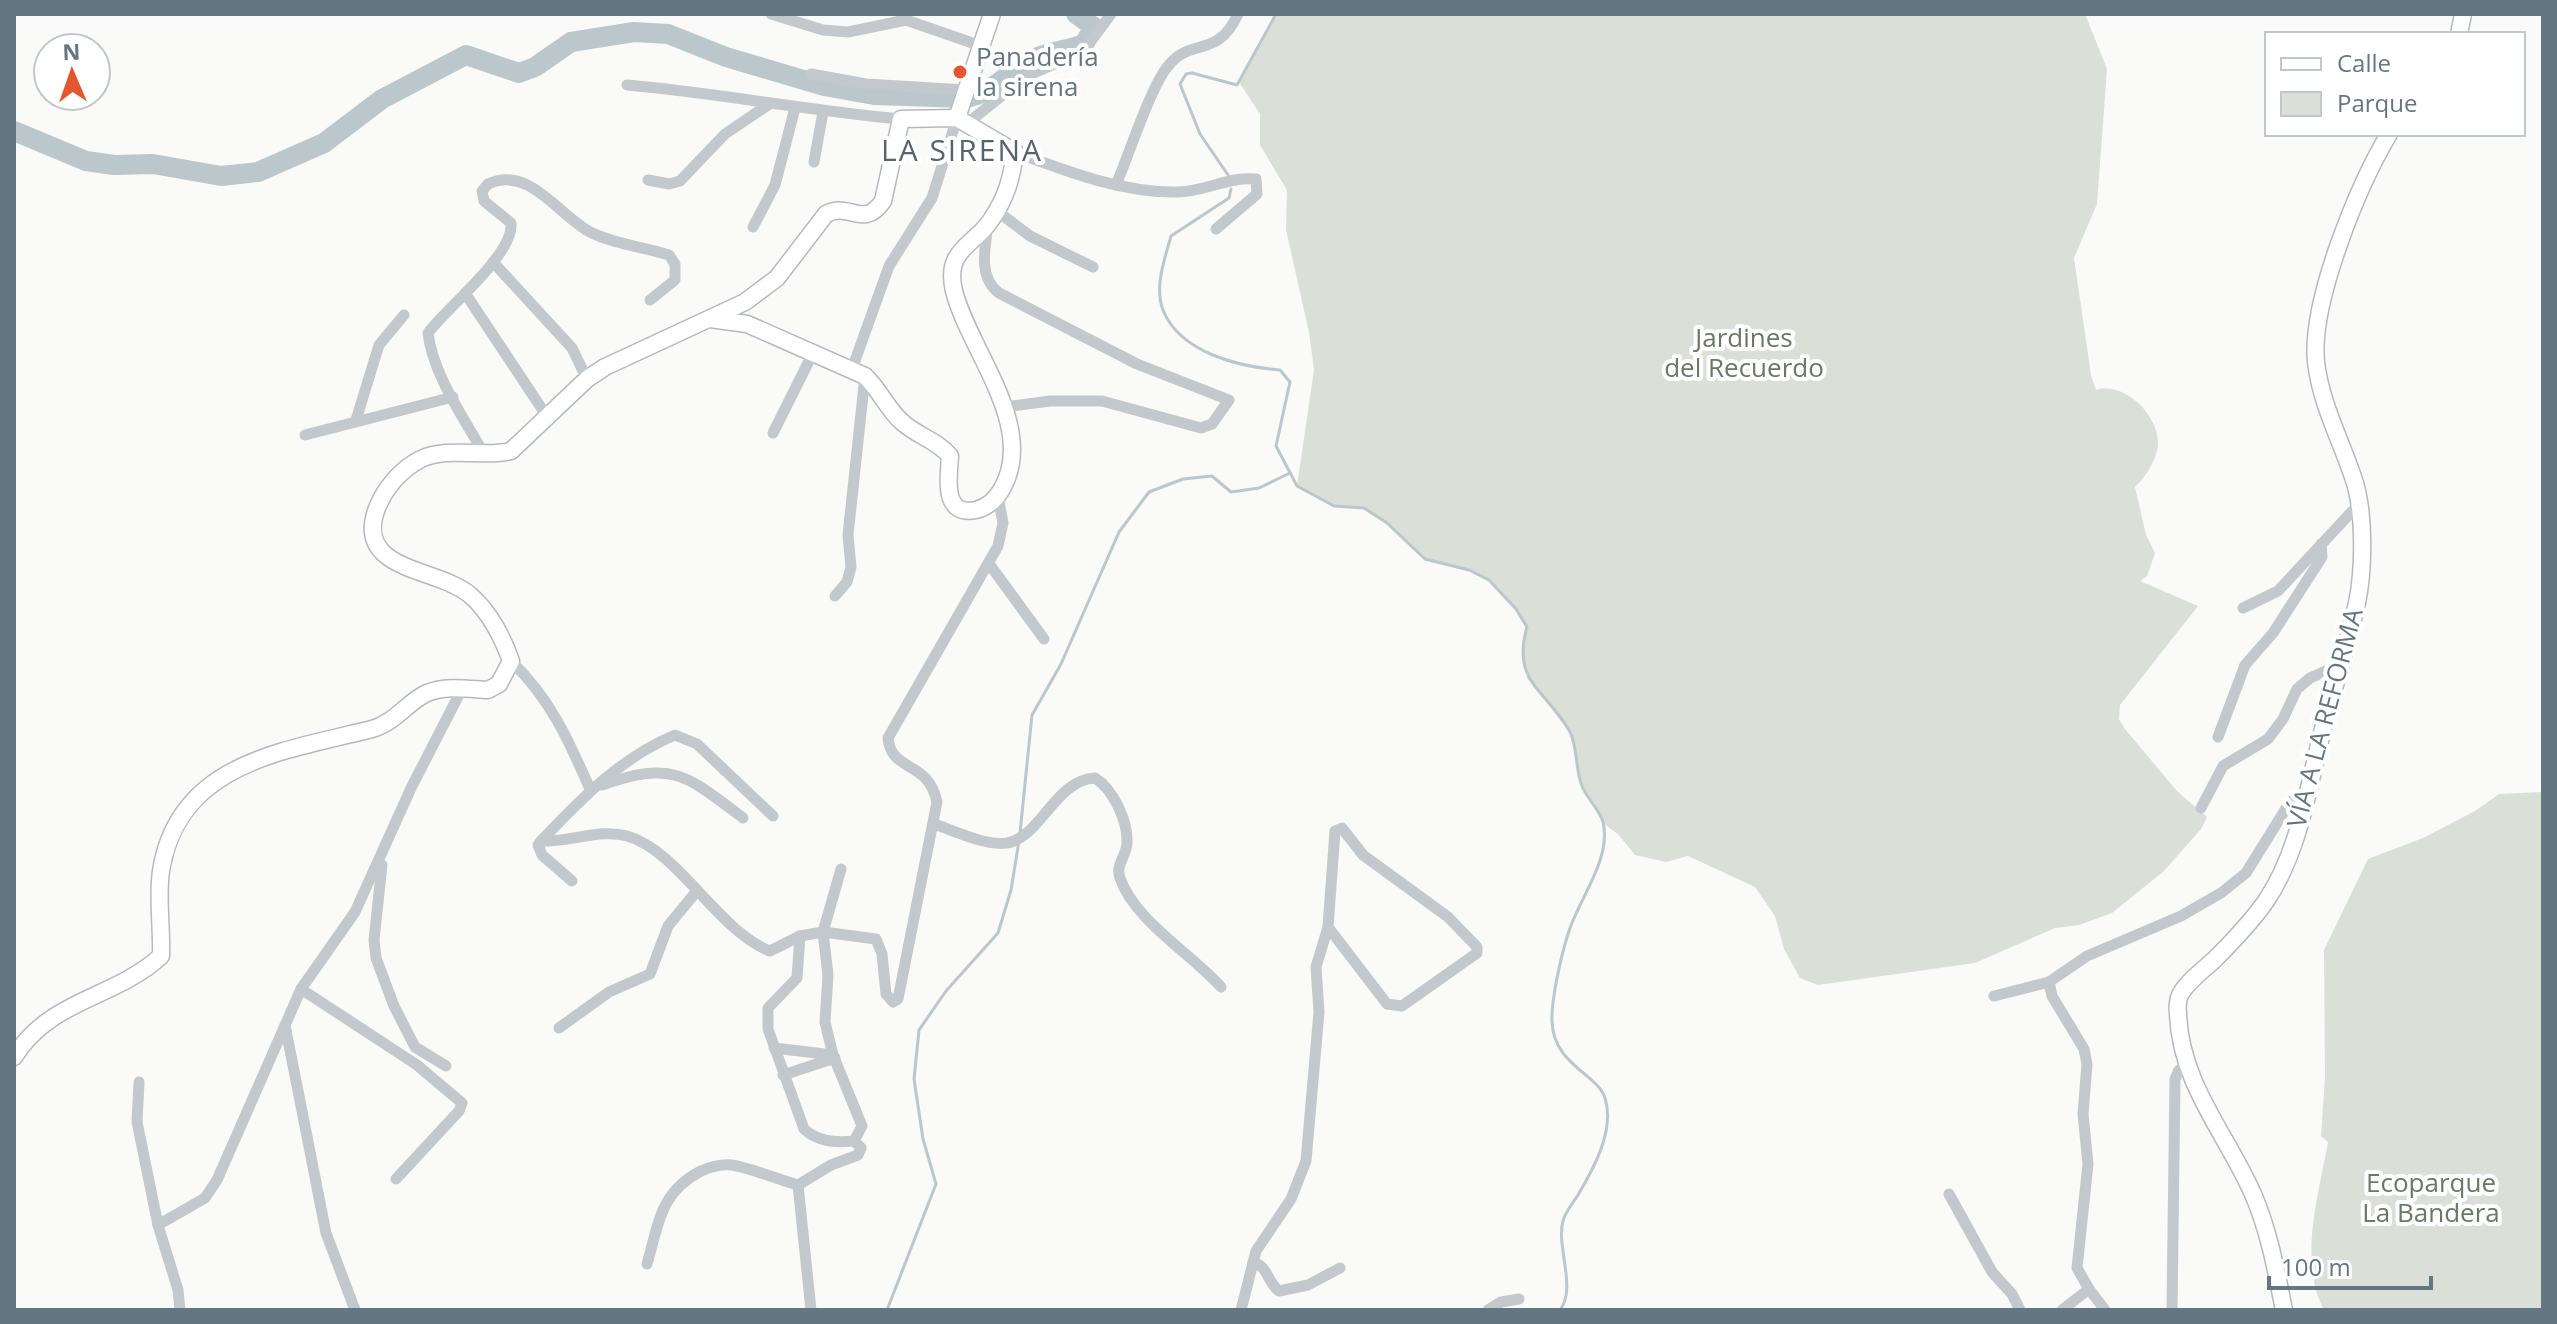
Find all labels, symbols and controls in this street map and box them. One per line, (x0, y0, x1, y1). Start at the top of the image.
north arrow (32, 32, 112, 112)
legend (2265, 32, 2525, 136)
text: N (62, 36, 81, 66)
place label: Panadería la sirena (976, 38, 1099, 104)
text: Calle (2337, 46, 2391, 79)
marker: Panadería la sirena (951, 63, 969, 81)
text: Parque (2337, 86, 2417, 119)
district label: LA SIRENA (881, 129, 1043, 170)
park label: Jardines del Recuerdo (1664, 319, 1824, 385)
street label: VÍA A LA REFORMA (2277, 603, 2371, 832)
park label: Ecoparque La Bandera (2362, 1164, 2500, 1230)
scale bar (2269, 1240, 2431, 1290)
text: 100 m (2281, 1250, 2351, 1283)

